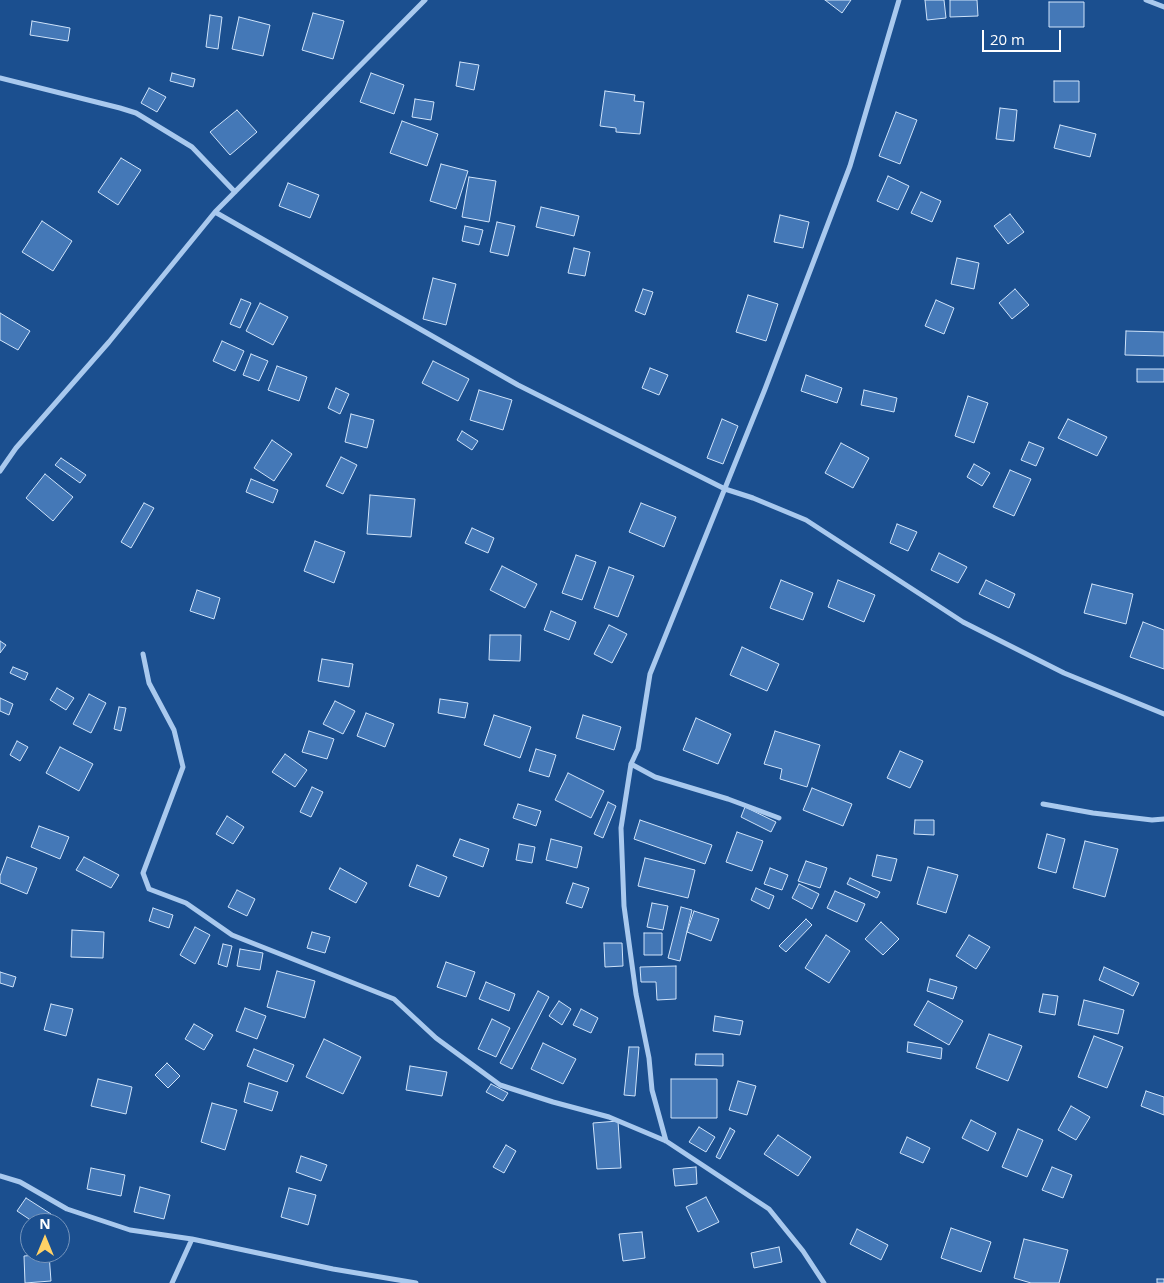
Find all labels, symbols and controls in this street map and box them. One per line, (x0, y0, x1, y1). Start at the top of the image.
scale bar (984, 20, 1063, 52)
text: 20 m (990, 29, 1025, 49)
north arrow (20, 1213, 70, 1263)
text: N (39, 1214, 51, 1233)

